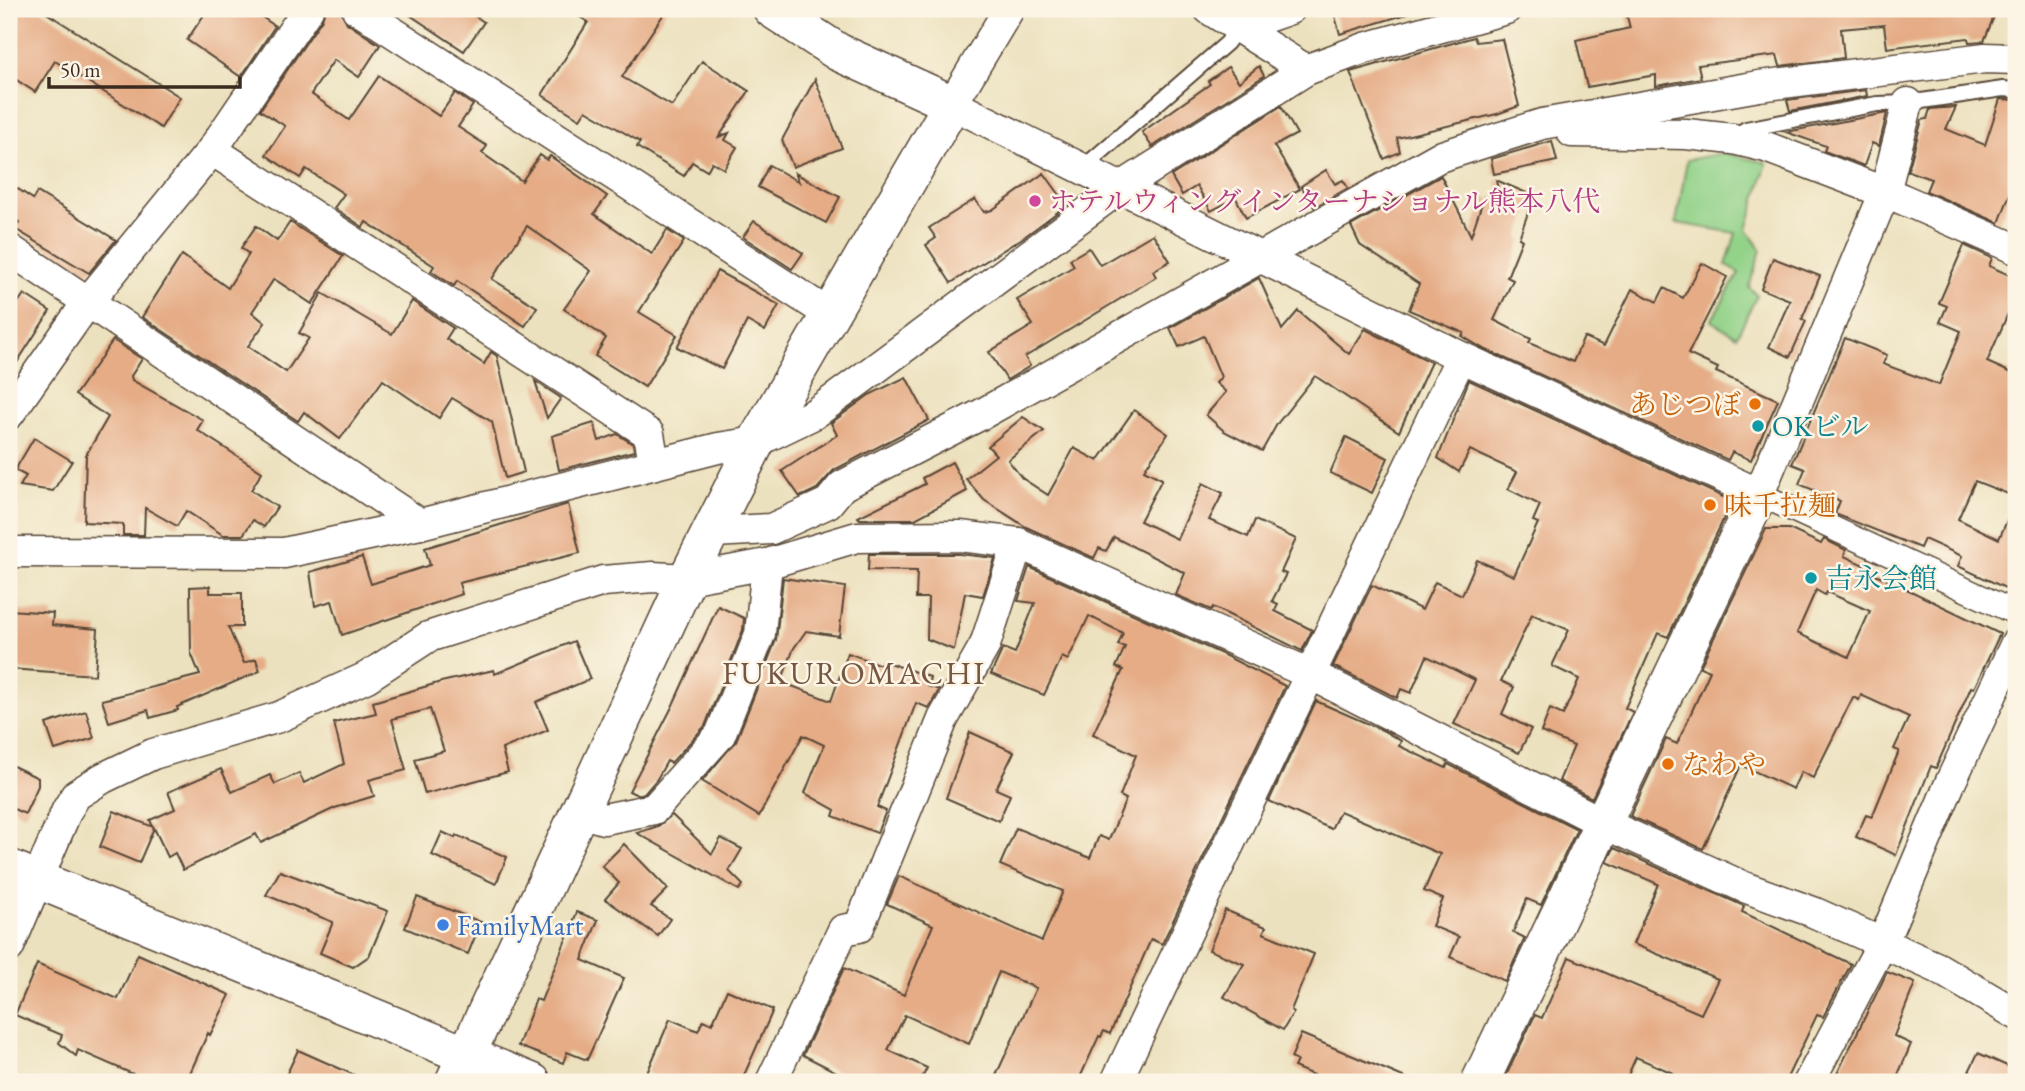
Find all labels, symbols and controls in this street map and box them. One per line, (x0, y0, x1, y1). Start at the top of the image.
scale bar (49, 46, 240, 90)
text: 50 m (60, 56, 101, 83)
place label: ホテルウィングインターナショナル熊本八代 (1049, 183, 1600, 219)
marker: ホテルウィングインターナショナル熊本八代 (1027, 193, 1043, 209)
place label: あじつぼ (1629, 386, 1741, 422)
marker: あじつぼ (1747, 396, 1763, 412)
place label: OKビル (1772, 408, 1868, 444)
marker: OKビル (1750, 418, 1766, 434)
place label: 味千拉麺 (1724, 487, 1836, 523)
marker: 味千拉麺 (1702, 497, 1718, 513)
place label: 吉永会館 (1825, 560, 1937, 596)
marker: 吉永会館 (1803, 570, 1819, 586)
district label: FUKUROMACHI (722, 652, 986, 694)
place label: なわや (1682, 746, 1766, 782)
marker: なわや (1660, 756, 1676, 772)
place label: FamilyMart (457, 907, 583, 943)
marker: FamilyMart (435, 917, 451, 933)

